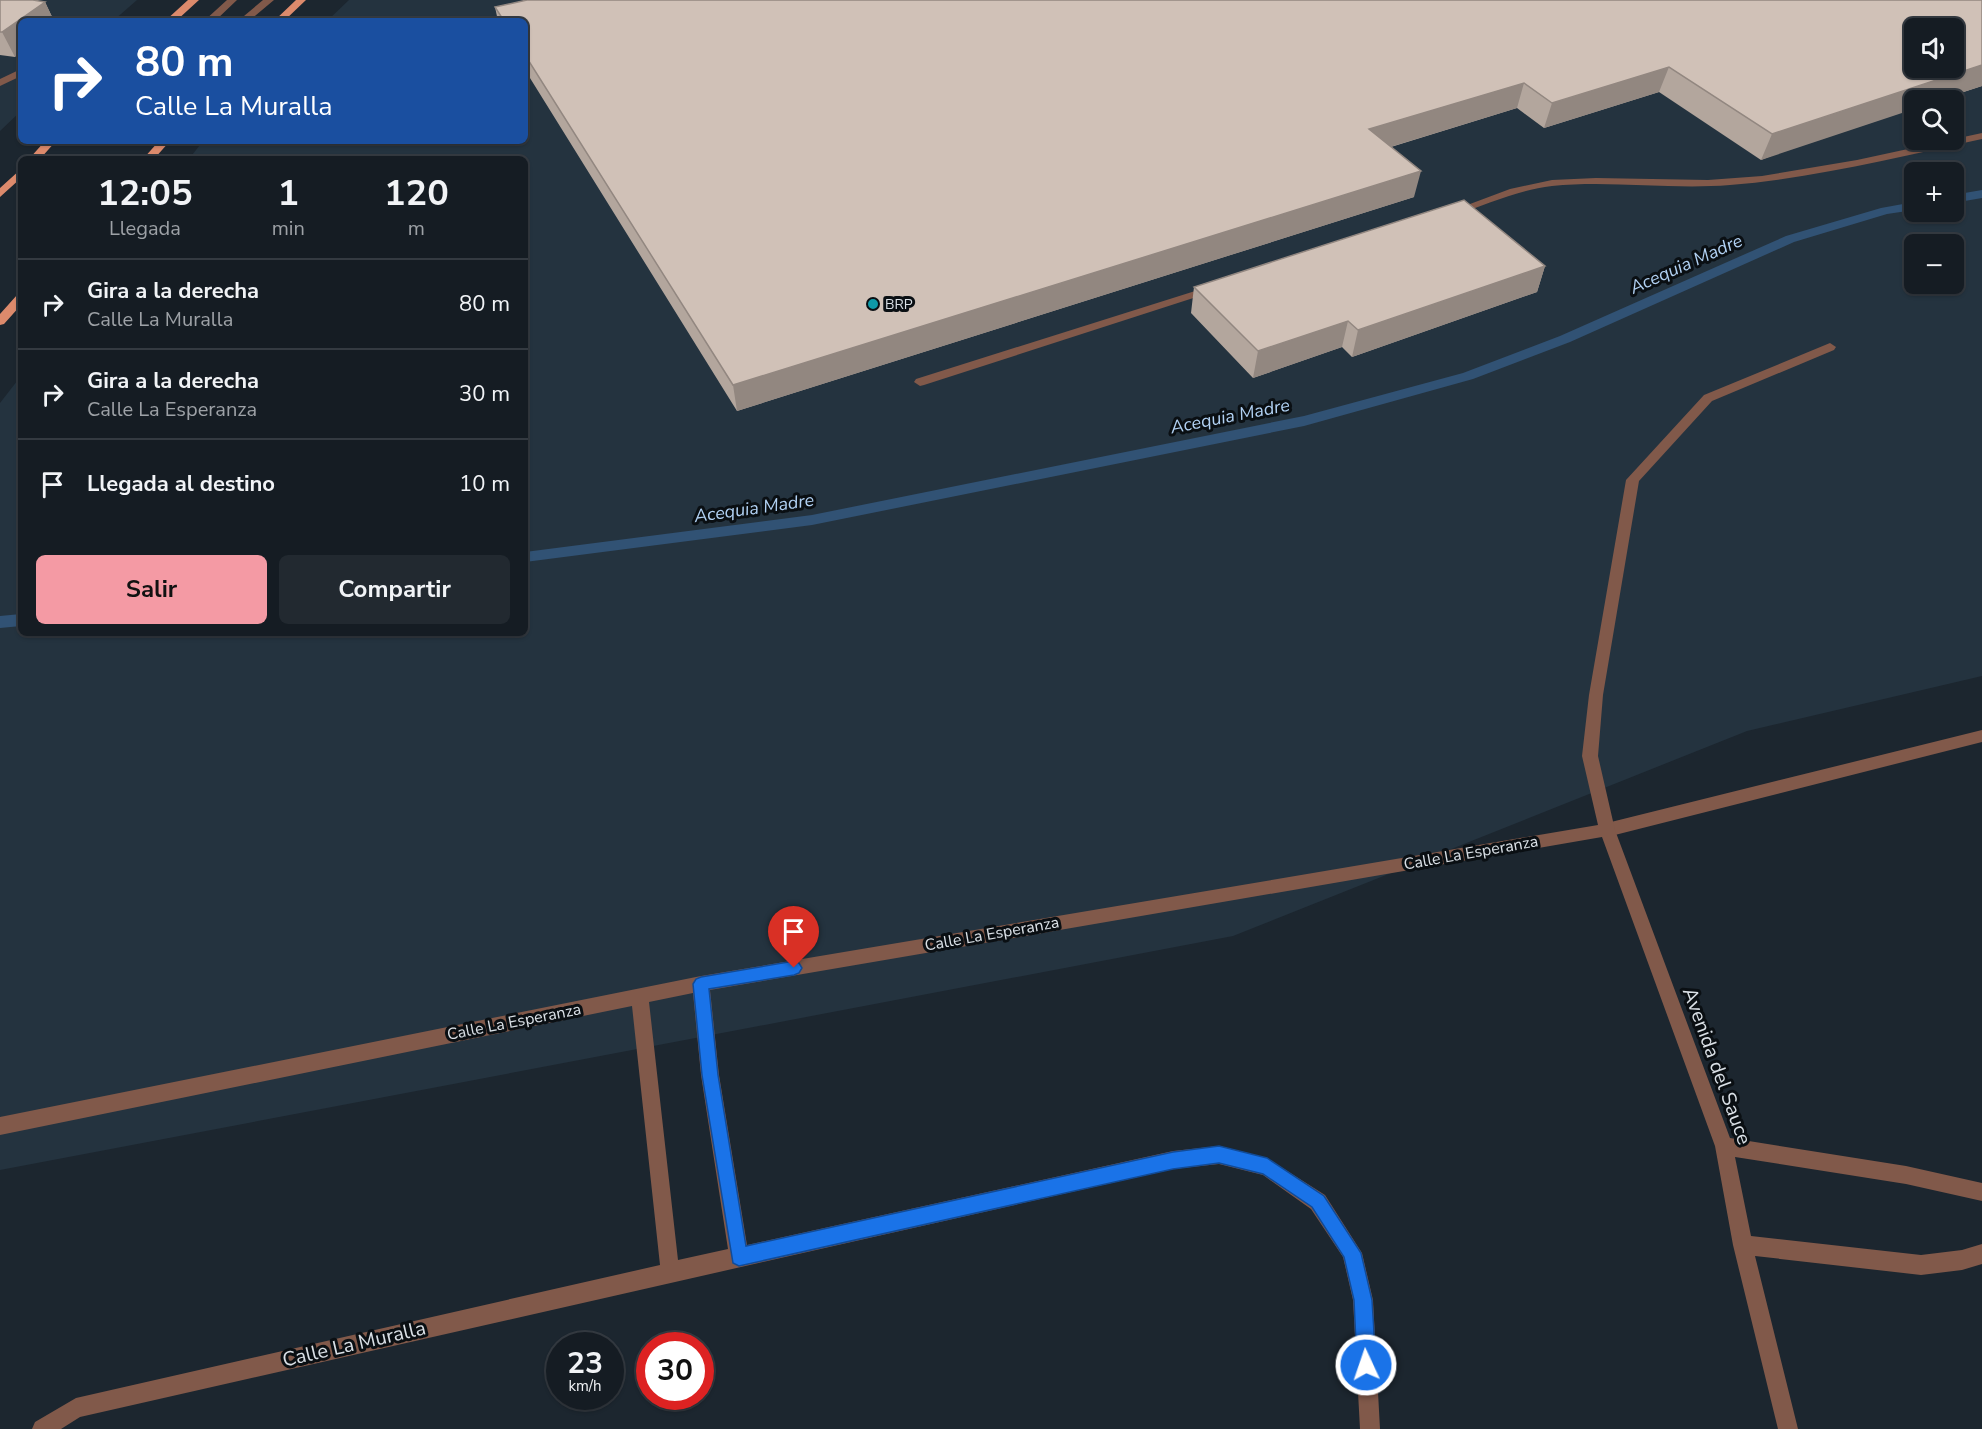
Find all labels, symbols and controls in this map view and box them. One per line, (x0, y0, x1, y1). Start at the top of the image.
map controls (1904, 18, 1964, 294)
button: sound (1904, 18, 1964, 78)
text: 80 m (135, 34, 234, 91)
icon: right (36, 42, 114, 120)
text: Calle La Muralla (135, 88, 332, 125)
button: search (1904, 90, 1964, 150)
button: + (1904, 162, 1964, 222)
text: 12:05 (97, 169, 193, 218)
text: 1 (277, 169, 299, 218)
text: 120 (384, 169, 449, 218)
text: Llegada (109, 215, 181, 242)
text: min (272, 215, 305, 242)
text: m (408, 215, 425, 242)
water label: Acequia Madre (1625, 228, 1747, 300)
button: − (1904, 234, 1964, 294)
text: Gira a la derecha (87, 276, 259, 306)
icon: right (36, 288, 69, 321)
text: 80 m (459, 289, 510, 319)
place label: BRP (885, 295, 913, 314)
marker: BRP (866, 297, 880, 311)
text: Calle La Muralla (87, 306, 233, 333)
text: Gira a la derecha (87, 366, 259, 396)
icon: right (36, 378, 69, 411)
text: 30 m (459, 379, 510, 409)
water label: Acequia Madre (1167, 393, 1292, 440)
text: Calle La Esperanza (87, 396, 257, 423)
icon: arrive (36, 468, 69, 501)
text: Llegada al destino (87, 469, 275, 499)
text: 10 m (459, 469, 510, 499)
water label: Acequia Madre (691, 488, 816, 528)
button: Salir (36, 555, 267, 624)
button: Compartir (279, 555, 510, 624)
street label: Calle La Esperanza (1402, 830, 1540, 876)
pin (768, 906, 819, 968)
street label: Calle La Esperanza (923, 911, 1061, 957)
icon: arrive (777, 915, 810, 948)
street label: Avenida del Sauce (1676, 984, 1758, 1148)
street label: Calle La Esperanza (445, 998, 583, 1046)
street label: Calle La Muralla (280, 1314, 428, 1374)
speed limit sign: 30 (636, 1332, 714, 1410)
position arrow (1334, 1333, 1398, 1397)
text: 23 (567, 1343, 603, 1384)
text: km/h (568, 1376, 602, 1396)

